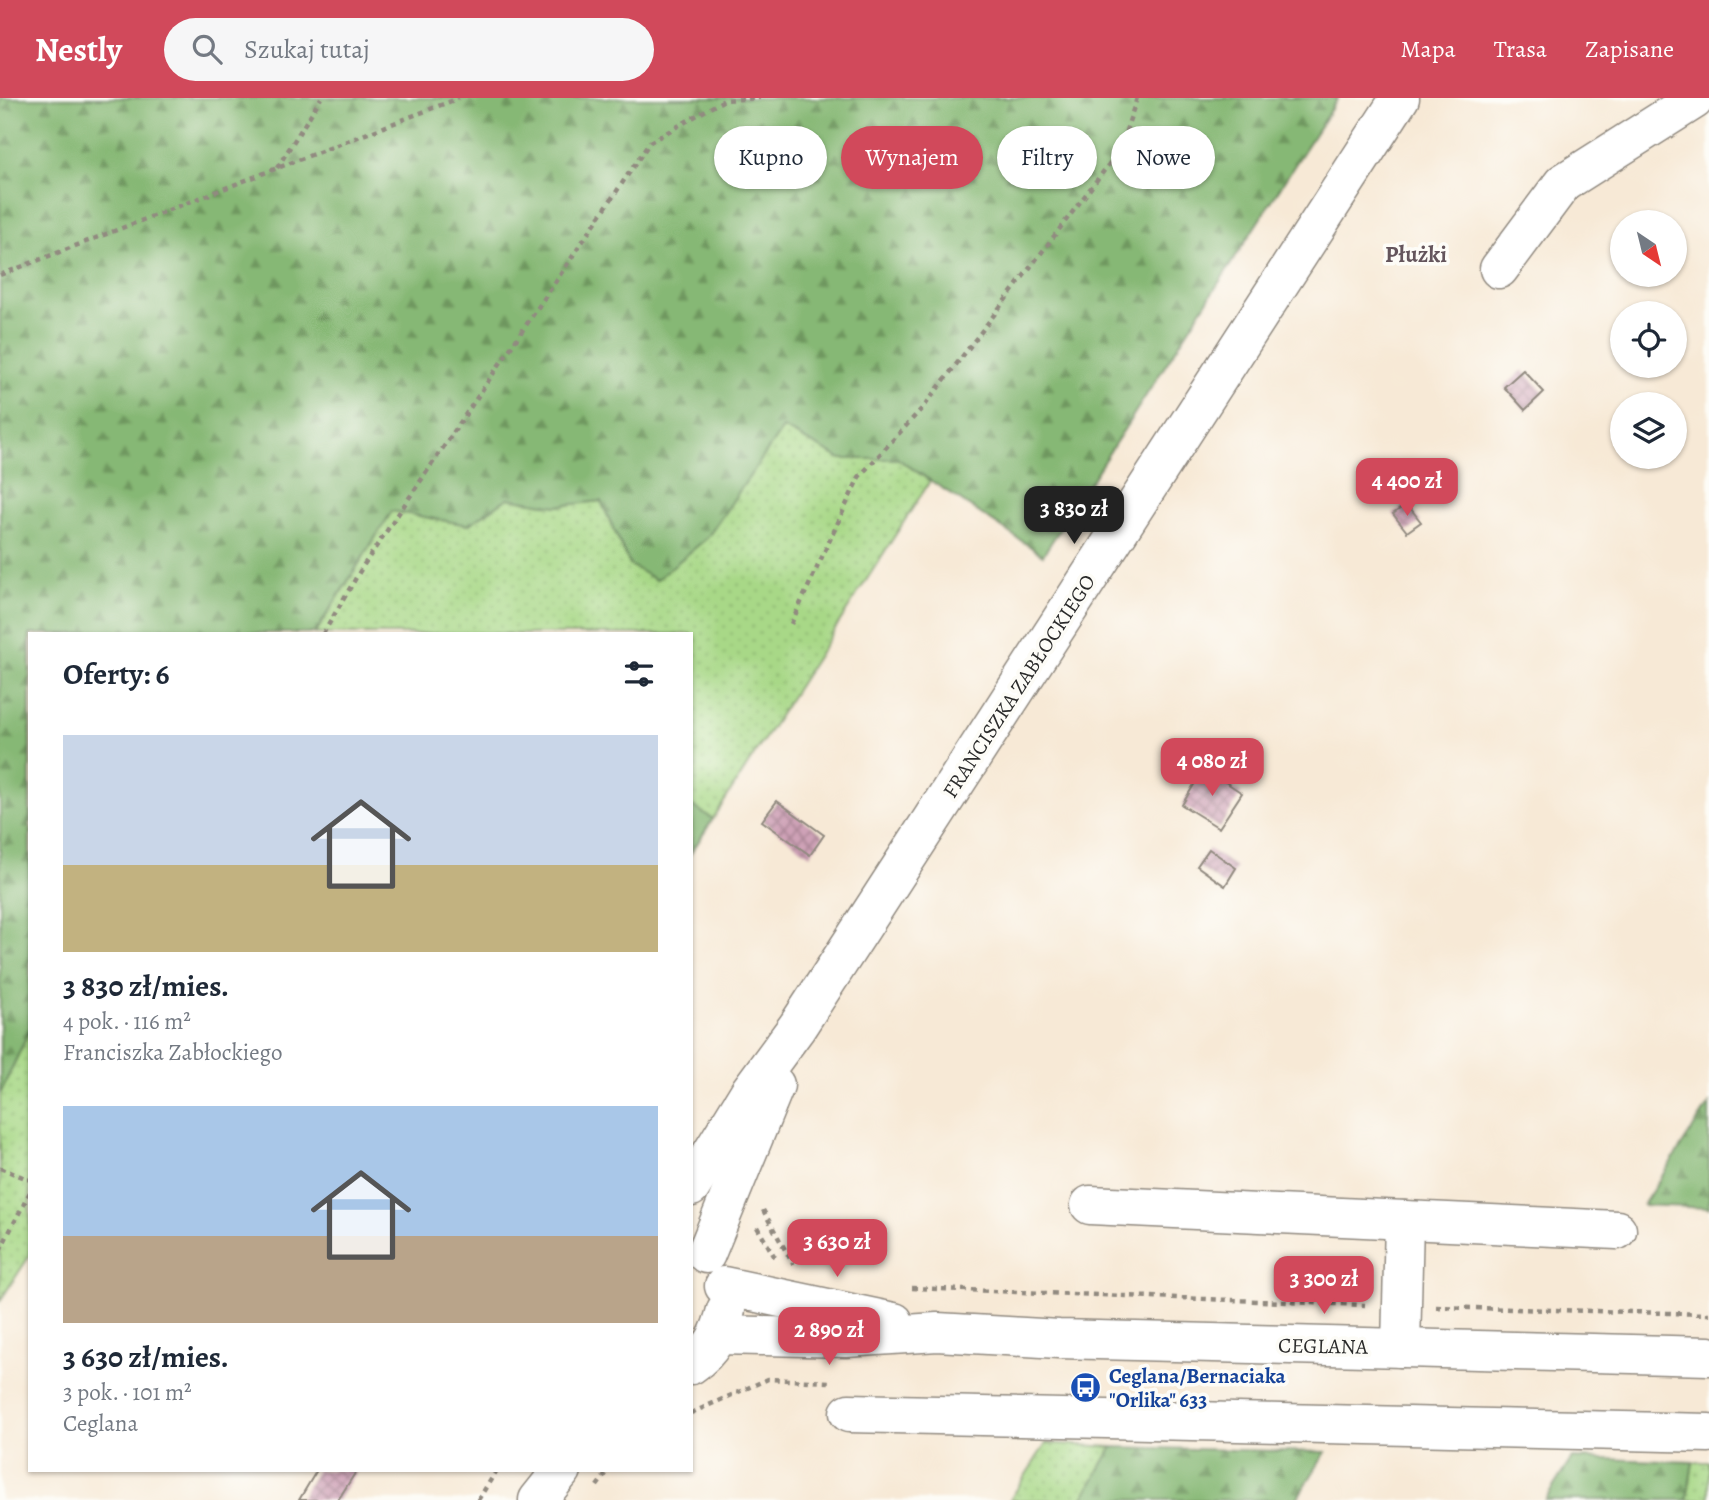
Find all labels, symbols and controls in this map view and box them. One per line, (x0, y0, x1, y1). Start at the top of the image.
search box (164, 18, 654, 81)
text: Nestly (35, 27, 122, 72)
icon: search (188, 30, 226, 68)
text: Szukaj tutaj (244, 32, 370, 67)
text: Mapa (1401, 33, 1456, 65)
text: Trasa (1494, 33, 1547, 65)
text: Zapisane (1585, 33, 1674, 65)
chip: Kupno (714, 126, 827, 189)
chip: Wynajem (841, 126, 983, 189)
chip: Filtry (997, 126, 1097, 189)
chip: Nowe (1111, 126, 1215, 189)
north arrow (1610, 210, 1687, 287)
map controls (1610, 210, 1687, 469)
district label: Płużki (1385, 239, 1447, 270)
button: locate (1610, 301, 1687, 378)
button: layers (1610, 392, 1687, 469)
pin: 4 400 zł (1335, 458, 1479, 518)
text: 4 400 zł (1372, 465, 1442, 496)
pin: 3 830 zł (1002, 486, 1146, 546)
text: 3 830 zł (1040, 493, 1108, 524)
street label: FRANCISZKA ZABŁOCKIEGO (936, 569, 1102, 803)
text: Oferty: 6 (63, 654, 170, 694)
icon: filters (620, 655, 658, 693)
pin: 4 080 zł (1140, 738, 1284, 798)
text: 4 080 zł (1177, 745, 1247, 776)
icon: home (298, 781, 424, 907)
text: 3 830 zł/mies. (63, 966, 229, 1006)
text: 4 pok. · 116 m² (63, 1006, 191, 1037)
text: Franciszka Zabłockiego (63, 1037, 282, 1068)
icon: home (298, 1152, 424, 1278)
pin: 3 630 zł (765, 1220, 909, 1279)
text: 3 630 zł (803, 1226, 871, 1257)
pin: 3 300 zł (1252, 1256, 1396, 1316)
text: 3 300 zł (1290, 1263, 1358, 1294)
pin: 2 890 zł (757, 1308, 901, 1367)
text: 2 890 zł (794, 1314, 864, 1345)
street label: CEGLANA (1278, 1331, 1369, 1361)
text: 3 630 zł/mies. (63, 1337, 229, 1377)
place label: Ceglana/Bernaciaka "Orlika" 633 (1109, 1362, 1287, 1414)
bus stop icon: Ceglana/Bernaciaka "Orlika" 633 (1069, 1371, 1103, 1405)
text: 3 pok. · 101 m² (63, 1377, 192, 1408)
text: Ceglana (63, 1408, 138, 1439)

